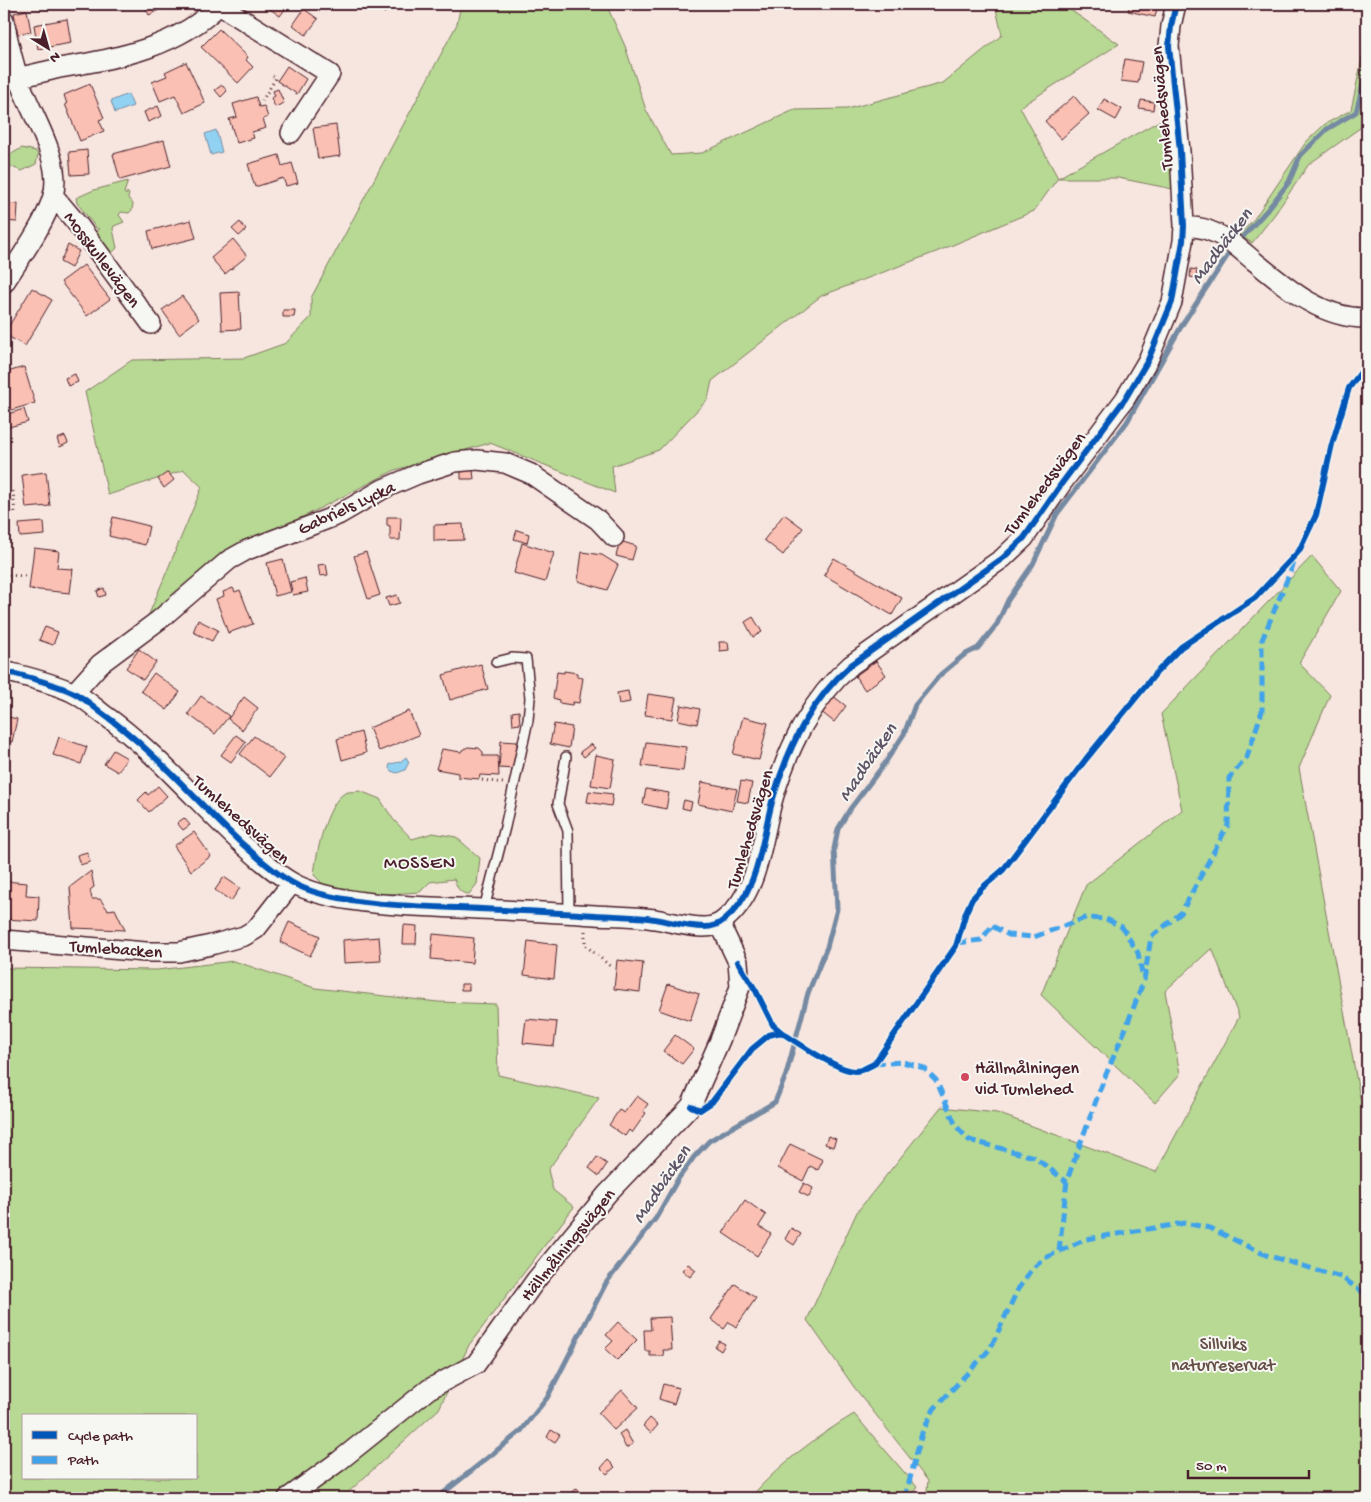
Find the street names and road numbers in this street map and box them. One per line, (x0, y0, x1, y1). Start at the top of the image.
street label: Tumlehedsvägen (1148, 45, 1179, 171)
street label: Mosskullevägen (58, 208, 144, 313)
street label: Tumlehedsvägen (1000, 428, 1092, 541)
street label: Gabriels Lycka (295, 477, 400, 541)
street label: Tumlehedsvägen (723, 767, 780, 893)
street label: Tumlehedsvägen (187, 771, 294, 870)
street label: Tumlebacken (68, 937, 163, 964)
street label: Hällmålningsvägen (517, 1185, 621, 1306)

